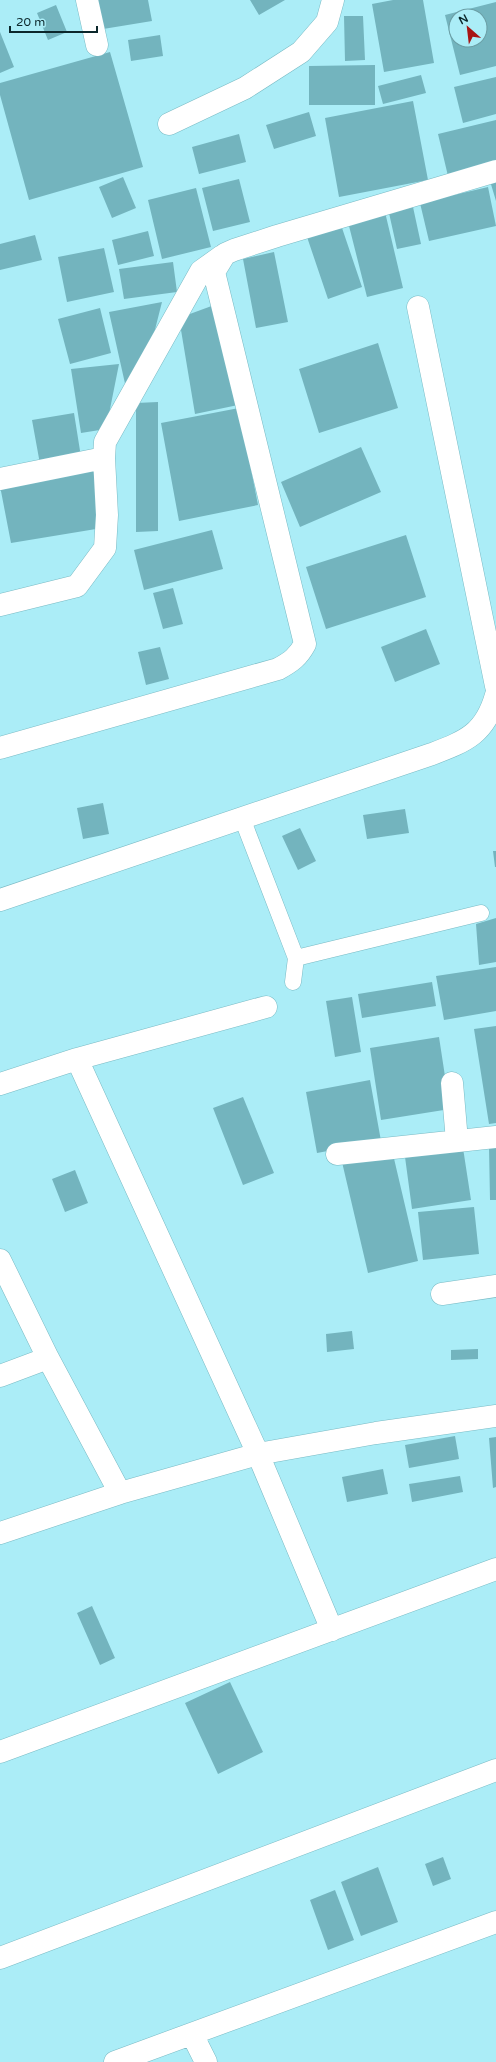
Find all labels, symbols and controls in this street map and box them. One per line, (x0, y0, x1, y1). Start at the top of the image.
scale bar (10, 8, 97, 34)
north arrow (448, 8, 488, 48)
text: N (457, 12, 470, 27)
text: 20 m (16, 15, 45, 29)

